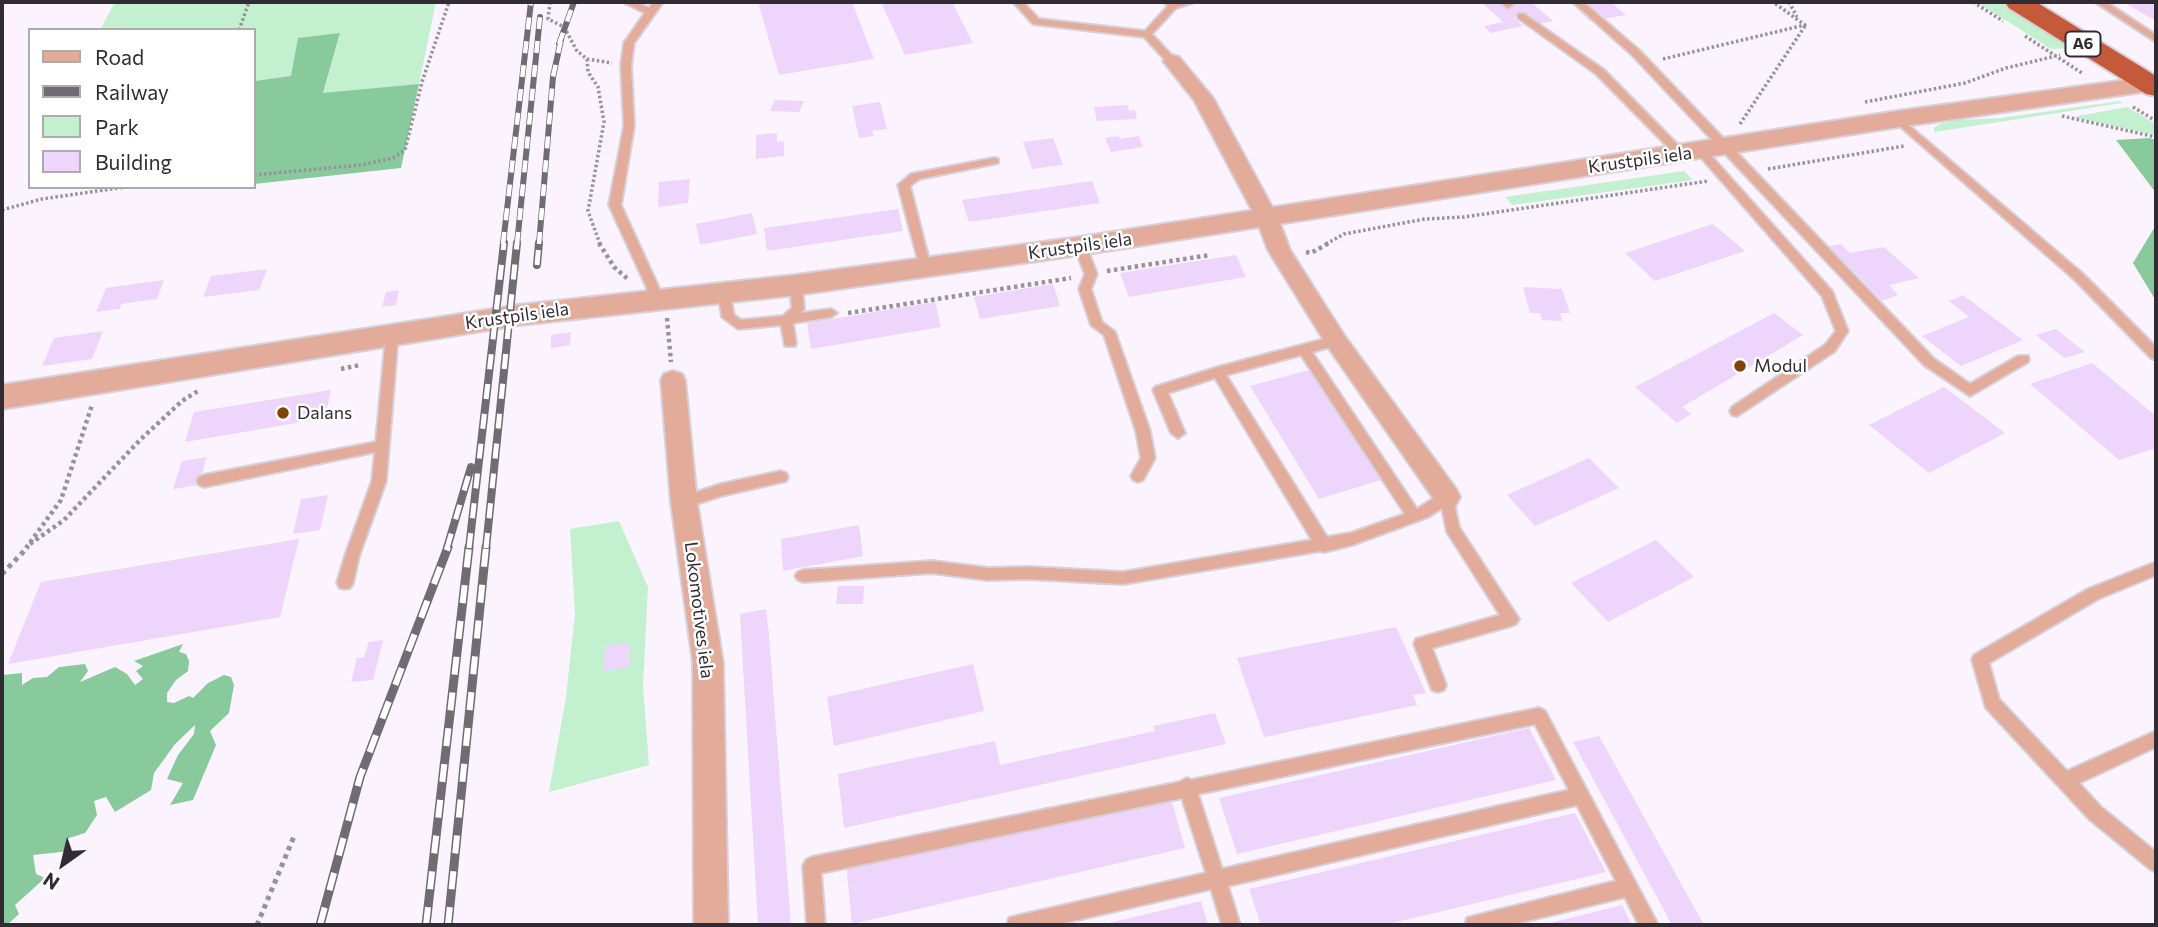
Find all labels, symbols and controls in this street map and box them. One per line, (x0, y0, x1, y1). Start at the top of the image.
legend (28, 28, 256, 189)
road number: A6 (2066, 32, 2100, 56)
text: Road (95, 44, 144, 69)
text: Railway (95, 79, 169, 104)
text: Park (95, 114, 139, 139)
street label: Krustpils iela (1587, 142, 1693, 178)
text: Building (95, 149, 172, 174)
street label: Krustpils iela (1027, 228, 1133, 264)
street label: Krustpils iela (464, 298, 570, 334)
place label: Modul (1754, 355, 1807, 377)
marker: Modul (1732, 358, 1748, 374)
place label: Dalans (297, 402, 352, 424)
marker: Dalans (275, 405, 291, 421)
street label: Lokomotīves iela (680, 540, 718, 680)
north arrow (28, 829, 98, 899)
text: N (39, 868, 63, 895)

